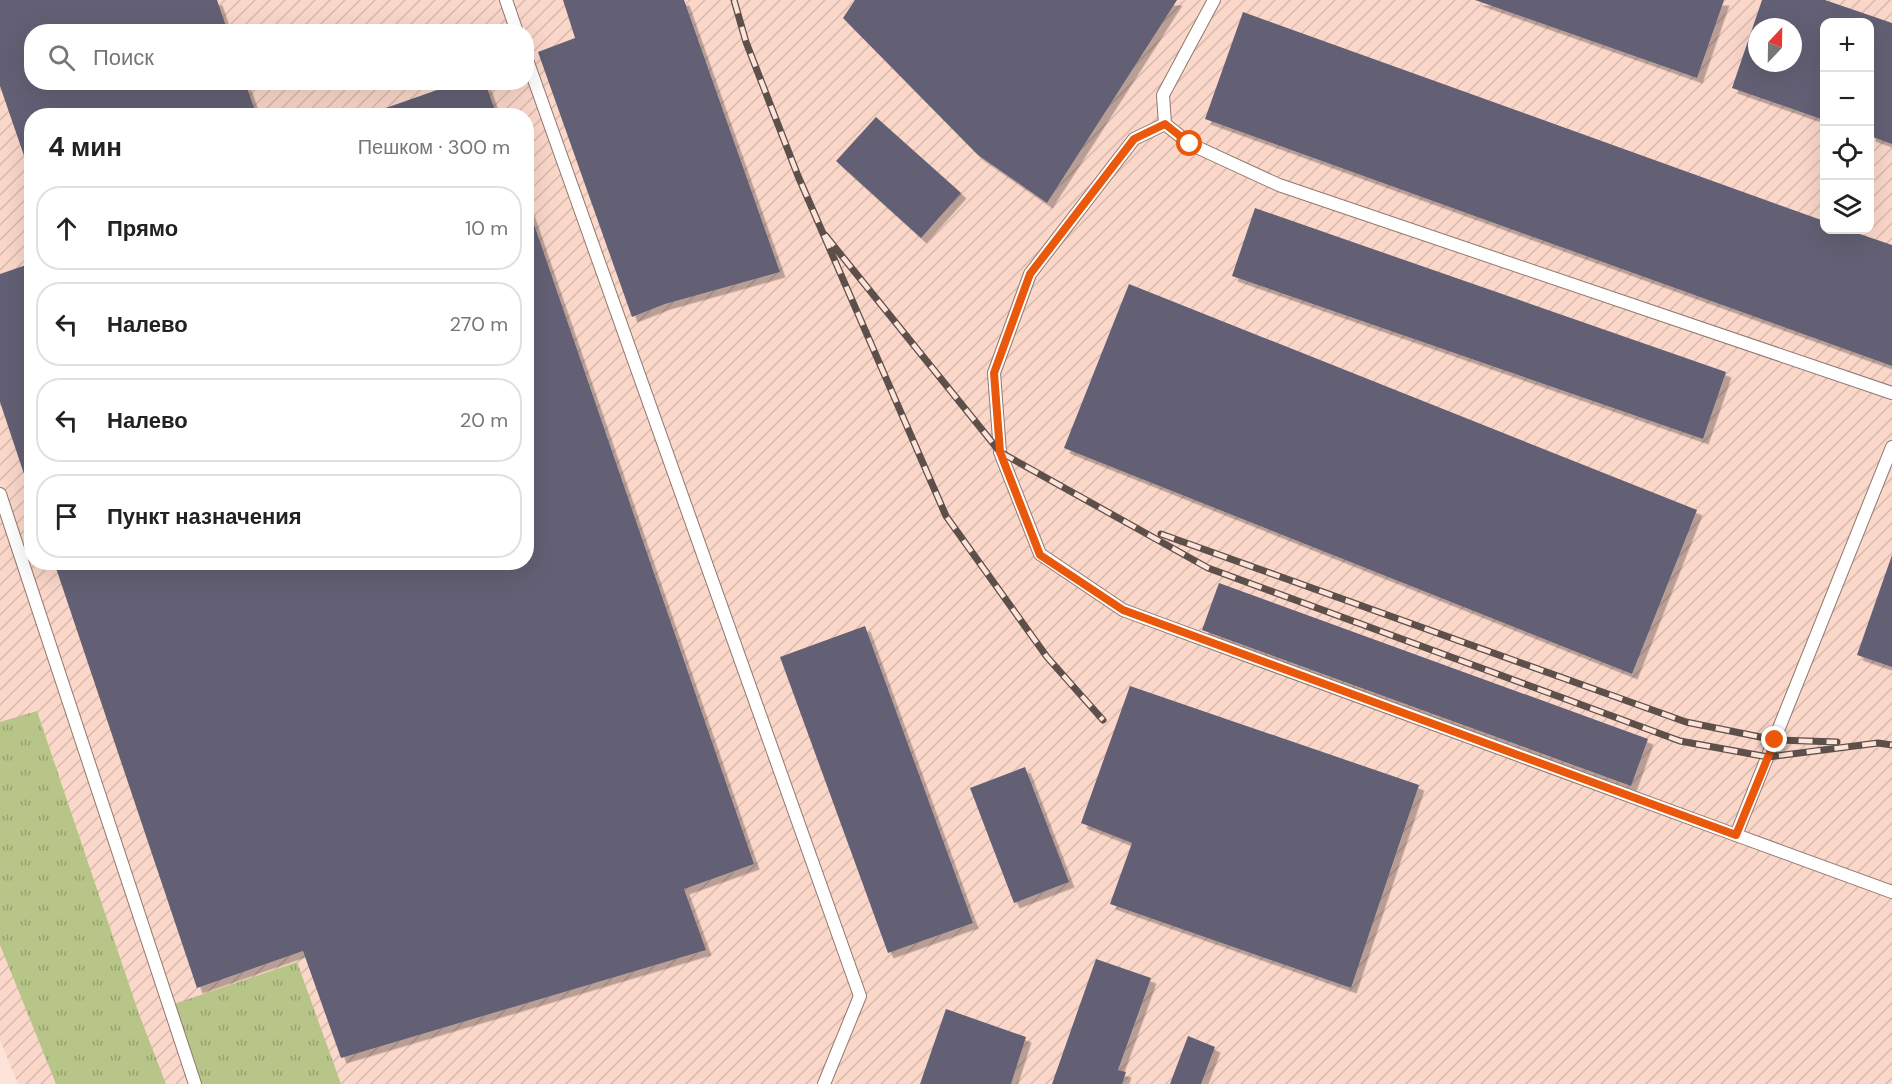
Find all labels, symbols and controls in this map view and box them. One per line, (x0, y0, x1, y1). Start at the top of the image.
north arrow (1748, 18, 1802, 72)
map controls (1820, 18, 1874, 234)
button: + (1820, 18, 1874, 72)
search box (24, 24, 534, 90)
icon: search (45, 41, 78, 74)
text: Поиск (93, 43, 154, 72)
button: − (1820, 72, 1874, 126)
button: locate (1820, 126, 1874, 180)
text: 4 мин (48, 130, 122, 164)
route start (1176, 130, 1202, 156)
text: Пешком · 300 m (358, 134, 510, 160)
button: layers (1820, 180, 1874, 234)
icon: ahead (50, 212, 83, 245)
text: Прямо (107, 214, 178, 243)
text: 10 m (465, 215, 508, 241)
icon: left (50, 308, 83, 341)
text: Налево (107, 310, 188, 339)
text: 270 m (450, 311, 508, 337)
icon: left (50, 404, 83, 437)
text: Налево (107, 406, 188, 435)
text: 20 m (460, 407, 508, 433)
icon: arrive (50, 500, 83, 533)
text: Пункт назначения (107, 502, 302, 531)
route end (1761, 726, 1787, 752)

